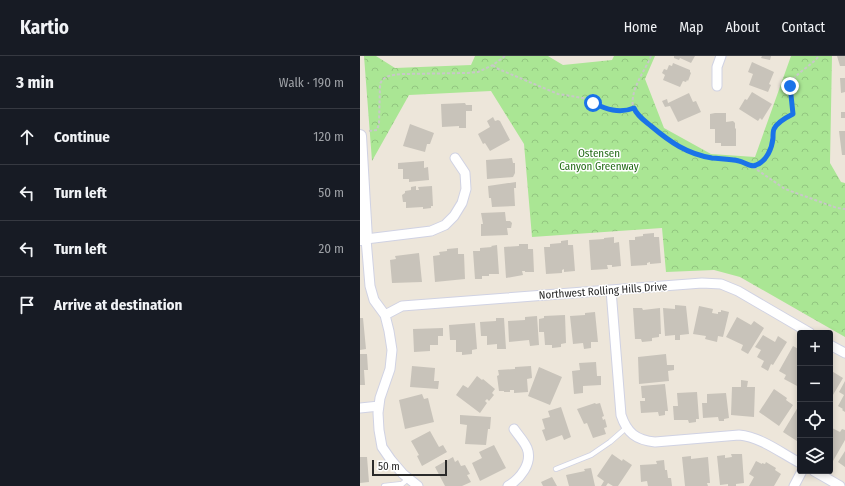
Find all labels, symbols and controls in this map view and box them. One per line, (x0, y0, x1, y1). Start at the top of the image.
text: Kartio (20, 16, 69, 39)
text: Home (624, 19, 657, 36)
text: Map (679, 19, 703, 36)
text: About (725, 19, 760, 36)
text: Contact (782, 19, 825, 36)
text: 3 min (16, 72, 54, 93)
text: Walk · 190 m (279, 75, 344, 90)
route end (781, 77, 799, 95)
route start (584, 94, 602, 112)
icon: ahead (16, 126, 38, 148)
text: Continue (54, 128, 110, 146)
text: 120 m (313, 129, 344, 144)
park label: Ostensen Canyon Greenway (559, 147, 639, 173)
icon: left (16, 182, 38, 204)
text: Turn left (54, 184, 107, 202)
text: 50 m (318, 185, 344, 200)
icon: left (16, 238, 38, 260)
text: Turn left (54, 240, 107, 258)
text: 20 m (318, 241, 344, 256)
street label: Northwest Rolling Hills Drive (538, 280, 668, 302)
icon: arrive (16, 294, 38, 316)
text: Arrive at destination (54, 296, 182, 314)
map controls (797, 330, 833, 474)
button: + (797, 330, 833, 366)
button: − (797, 366, 833, 402)
button: locate (797, 402, 833, 438)
button: layers (797, 438, 833, 474)
scale bar (372, 458, 447, 477)
text: 50 m (378, 460, 400, 473)

